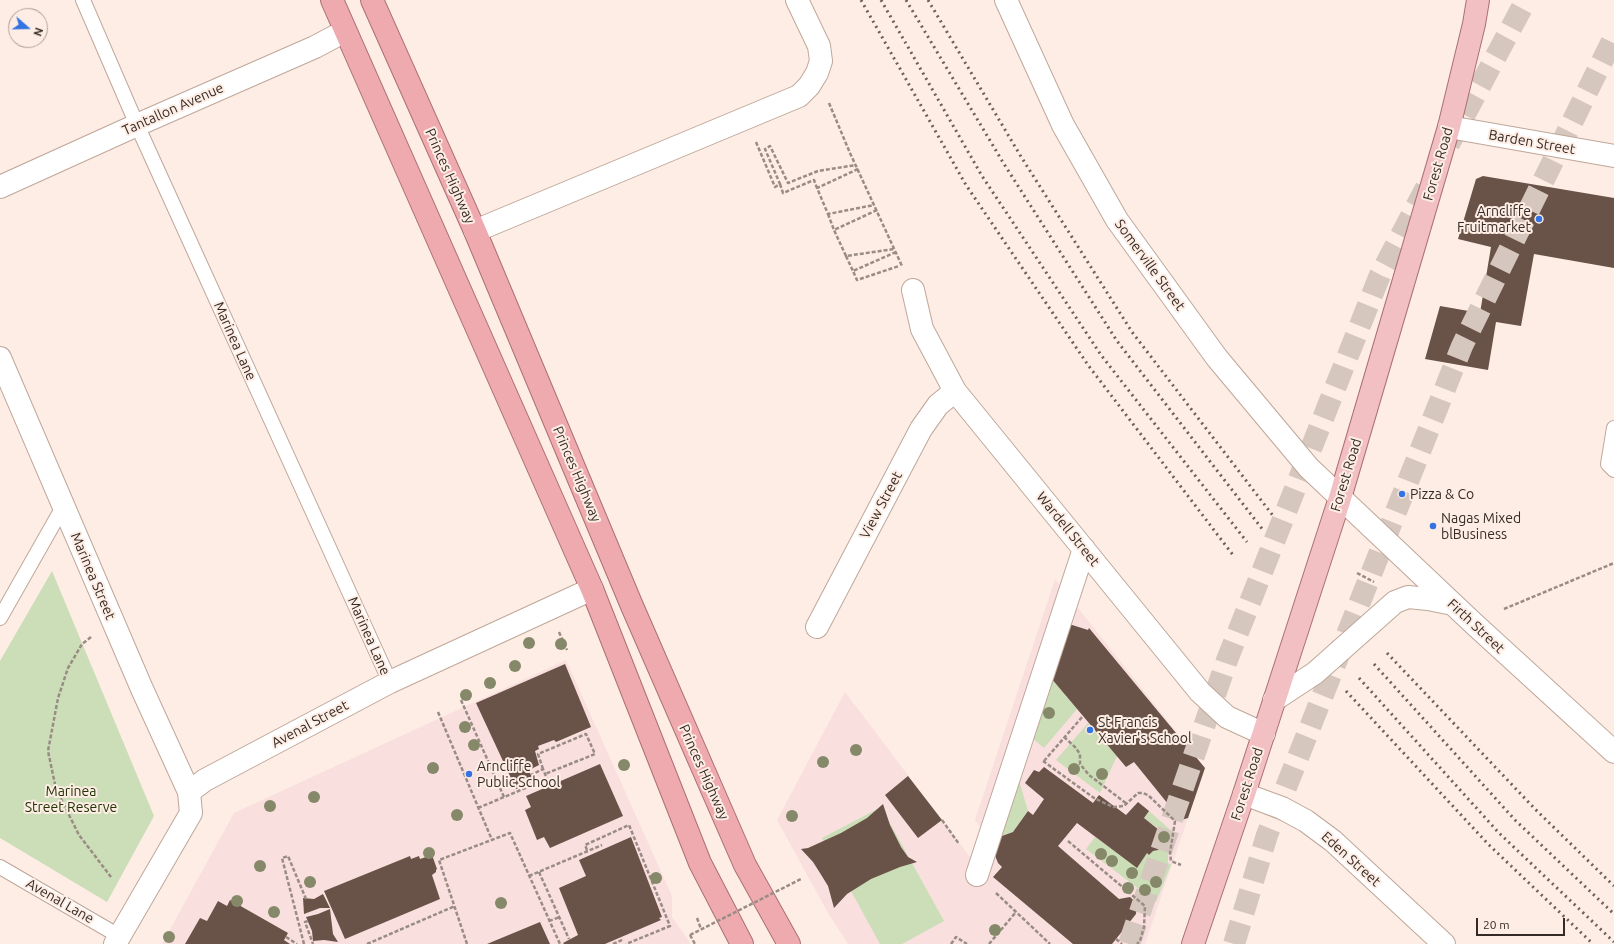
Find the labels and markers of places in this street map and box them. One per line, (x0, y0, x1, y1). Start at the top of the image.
place label: Arncliffe Fruitmarket (1457, 203, 1531, 236)
marker: Arncliffe Fruitmarket (1534, 214, 1544, 224)
place label: Pizza & Co (1410, 486, 1474, 502)
marker: Pizza & Co (1397, 489, 1407, 499)
place label: Nagas Mixed blBusiness (1441, 510, 1521, 542)
marker: Nagas Mixed blBusiness (1428, 521, 1438, 531)
place label: St Francis Xavier's School (1098, 714, 1192, 746)
marker: St Francis Xavier's School (1085, 725, 1095, 735)
place label: Arncliffe Public School (477, 758, 560, 790)
marker: Arncliffe Public School (464, 769, 474, 779)

